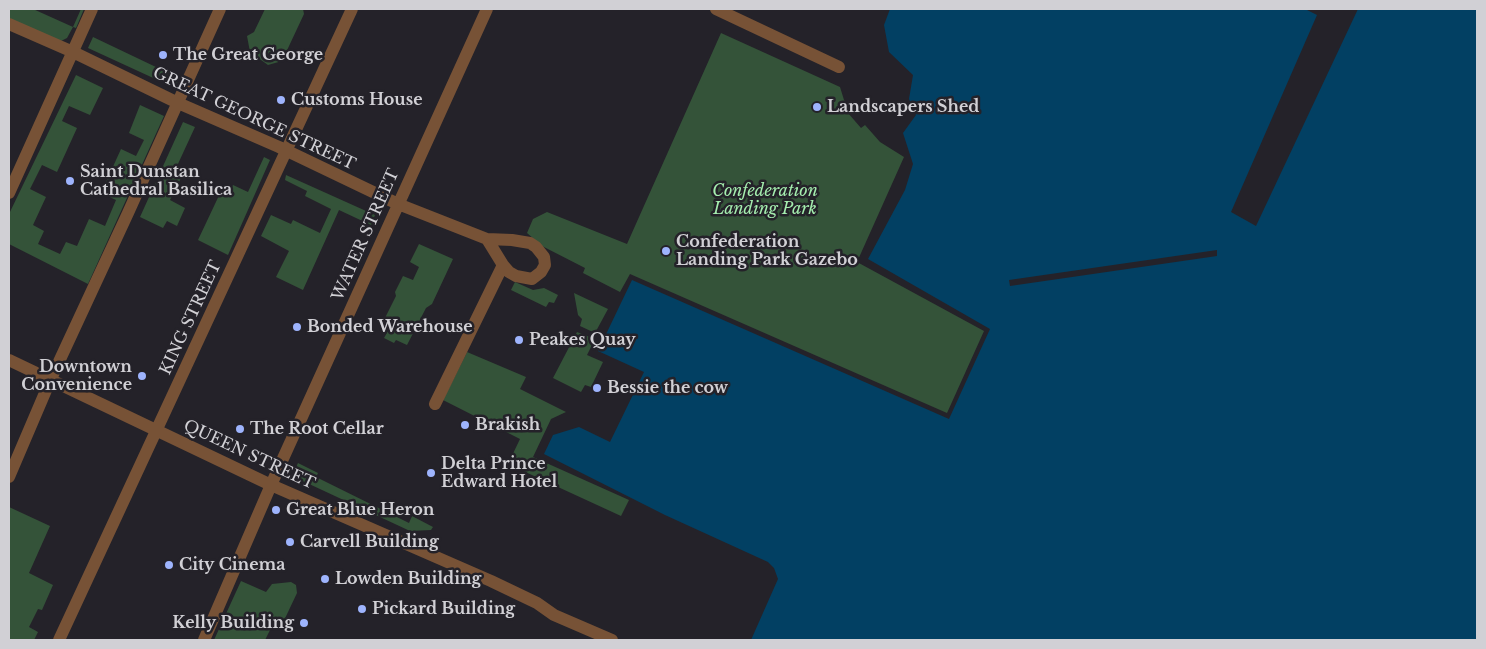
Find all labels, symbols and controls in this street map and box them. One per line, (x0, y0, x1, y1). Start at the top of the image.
place label: The Great George (173, 45, 323, 65)
marker: The Great George (157, 49, 169, 61)
street label: GREAT GEORGE STREET (150, 63, 358, 175)
place label: Customs House (291, 90, 423, 110)
marker: Customs House (275, 94, 287, 106)
place label: Landscapers Shed (827, 97, 979, 117)
marker: Landscapers Shed (811, 101, 823, 113)
place label: Saint Dunstan Cathedral Basilica (80, 162, 232, 200)
street label: WATER STREET (328, 166, 404, 304)
marker: Saint Dunstan Cathedral Basilica (64, 175, 76, 187)
park label: Confederation Landing Park (712, 181, 818, 219)
place label: Confederation Landing Park Gazebo (676, 232, 858, 270)
marker: Confederation Landing Park Gazebo (660, 245, 672, 257)
street label: KING STREET (156, 258, 226, 378)
place label: Bonded Warehouse (307, 317, 473, 337)
marker: Bonded Warehouse (291, 321, 303, 333)
place label: Peakes Quay (529, 330, 636, 350)
marker: Peakes Quay (513, 334, 525, 346)
place label: Downtown Convenience (21, 357, 132, 395)
marker: Downtown Convenience (136, 370, 148, 382)
place label: Bessie the cow (607, 378, 728, 398)
marker: Bessie the cow (591, 382, 603, 394)
place label: Brakish (475, 415, 540, 435)
street label: QUEEN STREET (180, 416, 318, 494)
place label: The Root Cellar (250, 419, 384, 439)
marker: Brakish (459, 419, 471, 431)
marker: The Root Cellar (234, 423, 246, 435)
place label: Delta Prince Edward Hotel (441, 454, 557, 492)
marker: Delta Prince Edward Hotel (425, 467, 437, 479)
place label: Great Blue Heron (286, 500, 434, 520)
marker: Great Blue Heron (270, 504, 282, 516)
place label: Carvell Building (300, 532, 439, 552)
marker: Carvell Building (284, 536, 296, 548)
place label: City Cinema (179, 555, 285, 575)
marker: City Cinema (163, 559, 175, 571)
place label: Lowden Building (335, 569, 481, 589)
marker: Lowden Building (319, 573, 331, 585)
place label: Pickard Building (372, 599, 515, 619)
marker: Pickard Building (356, 603, 368, 615)
place label: Kelly Building (172, 613, 294, 633)
marker: Kelly Building (298, 617, 310, 629)

